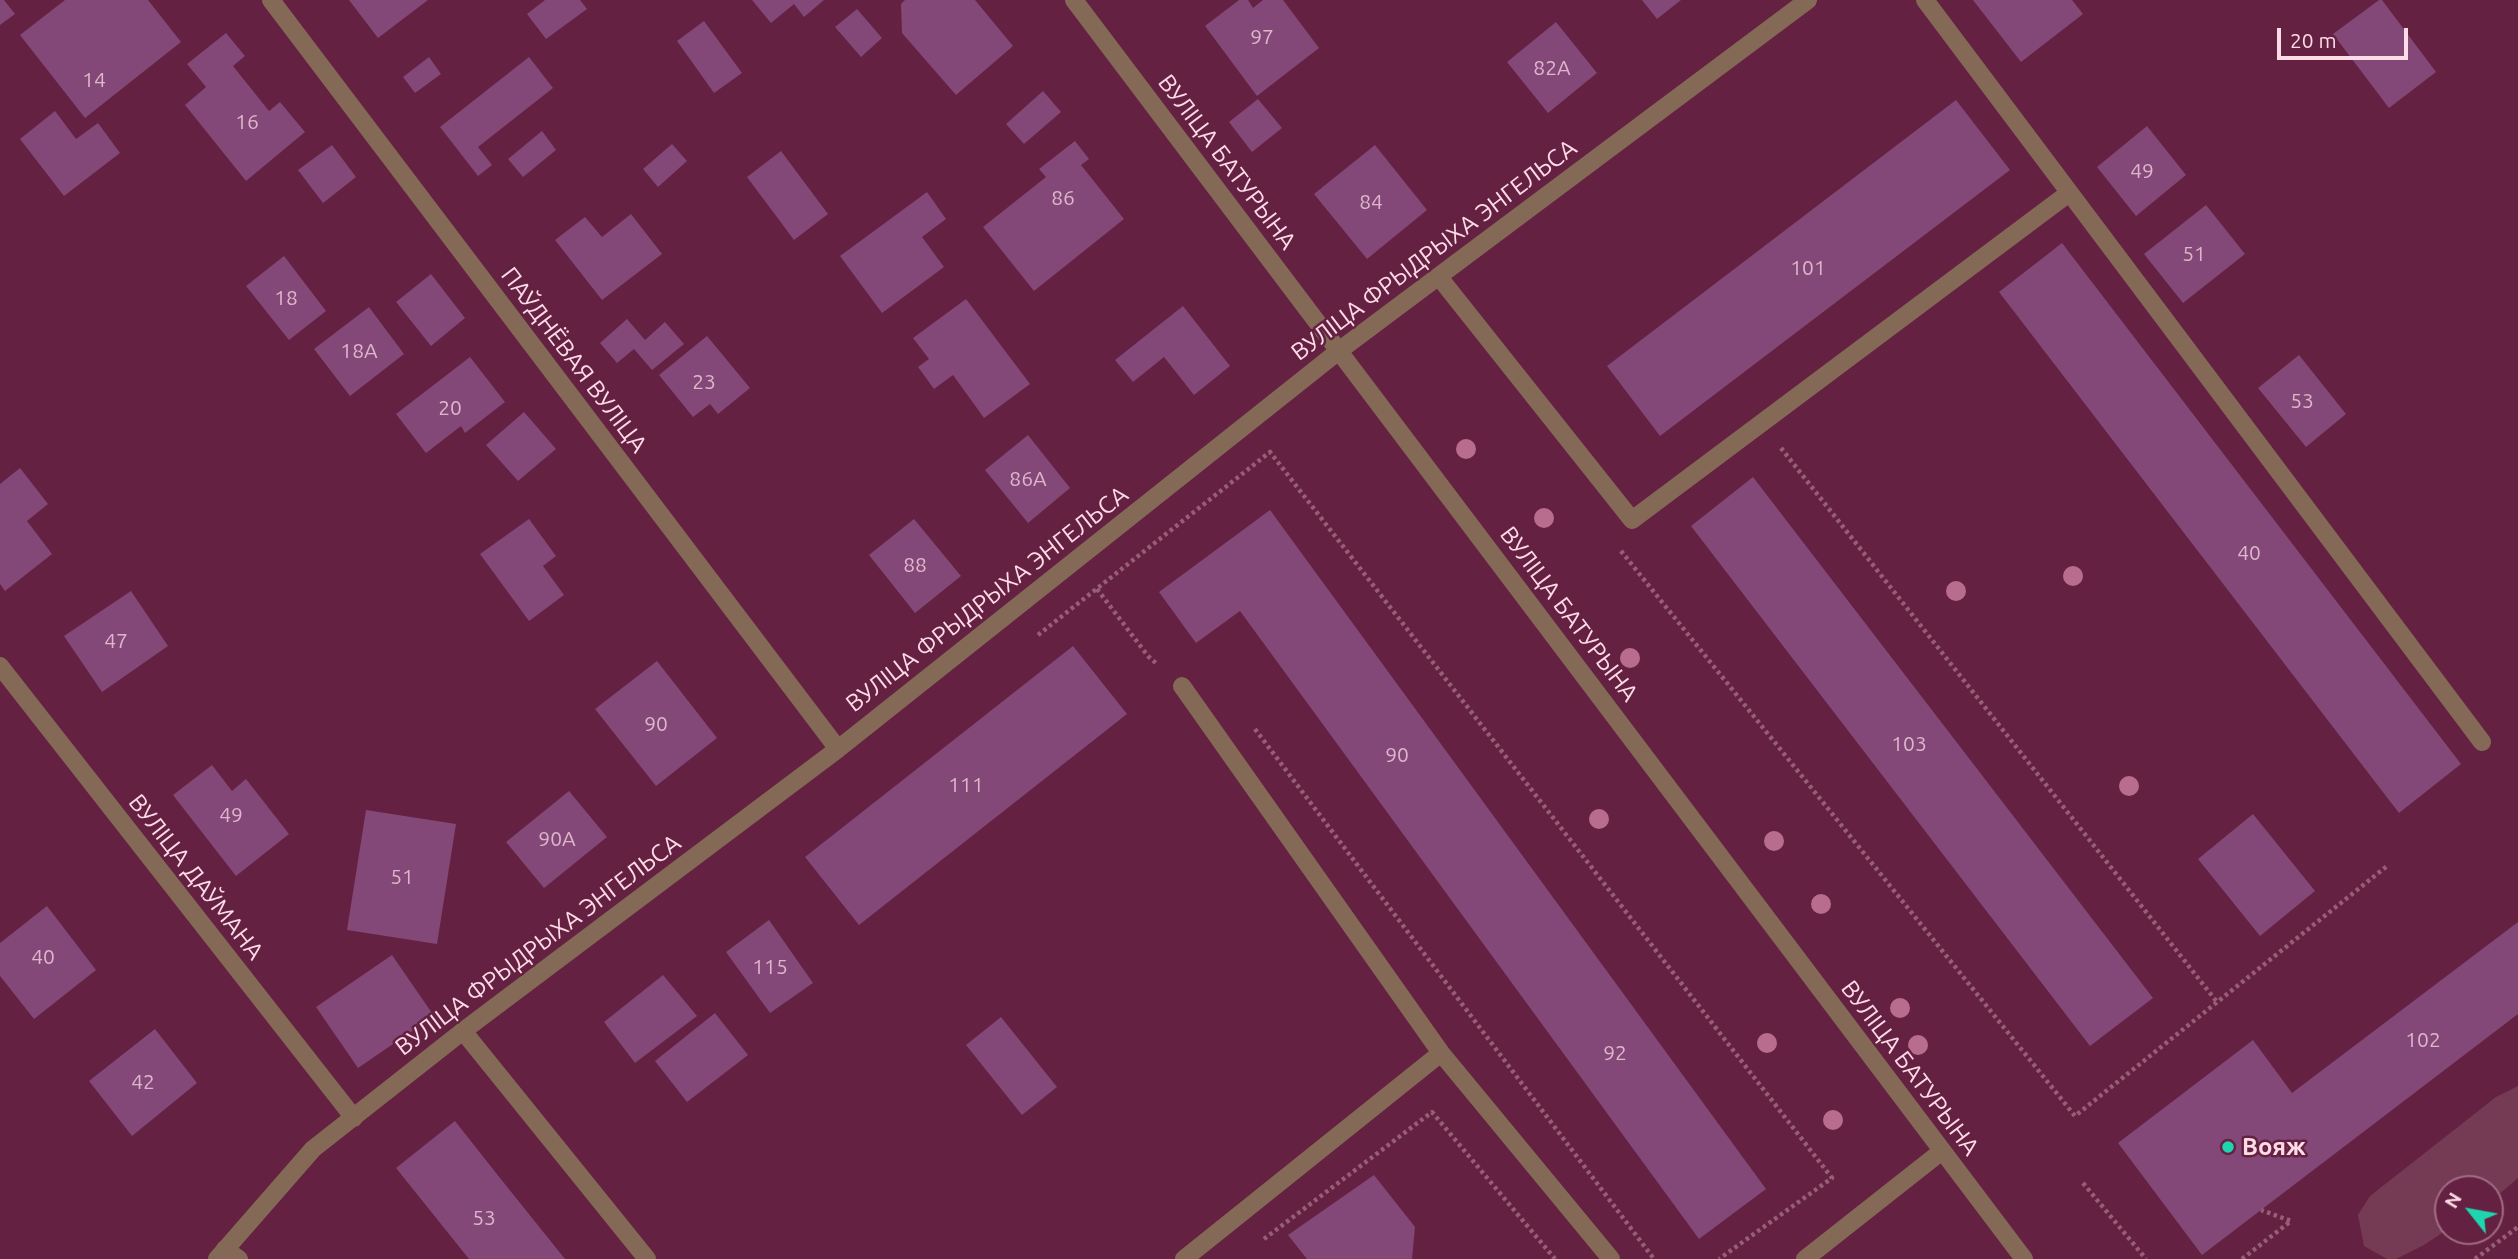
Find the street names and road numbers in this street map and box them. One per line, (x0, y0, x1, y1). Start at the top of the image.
street label: ВУЛІЦА БАТУРЫНА (1152, 69, 1302, 255)
street label: ВУЛІЦА ФРЫДРЫХА ЭНГЕЛЬСА (1286, 133, 1582, 367)
street label: ПАЎДНЁВАЯ ВУЛІЦА (495, 262, 653, 458)
street label: ВУЛІЦА ФРЫДРЫХА ЭНГЕЛЬСА (840, 480, 1134, 718)
street label: ВУЛІЦА БАТУРЫНА (1494, 521, 1644, 707)
street label: ВУЛІЦА ДАЎМАНА (122, 788, 270, 966)
street label: ВУЛІЦА ФРЫДРЫХА ЭНГЕЛЬСА (390, 828, 686, 1062)
street label: ВУЛІЦА БАТУРЫНА (1835, 975, 1985, 1161)

